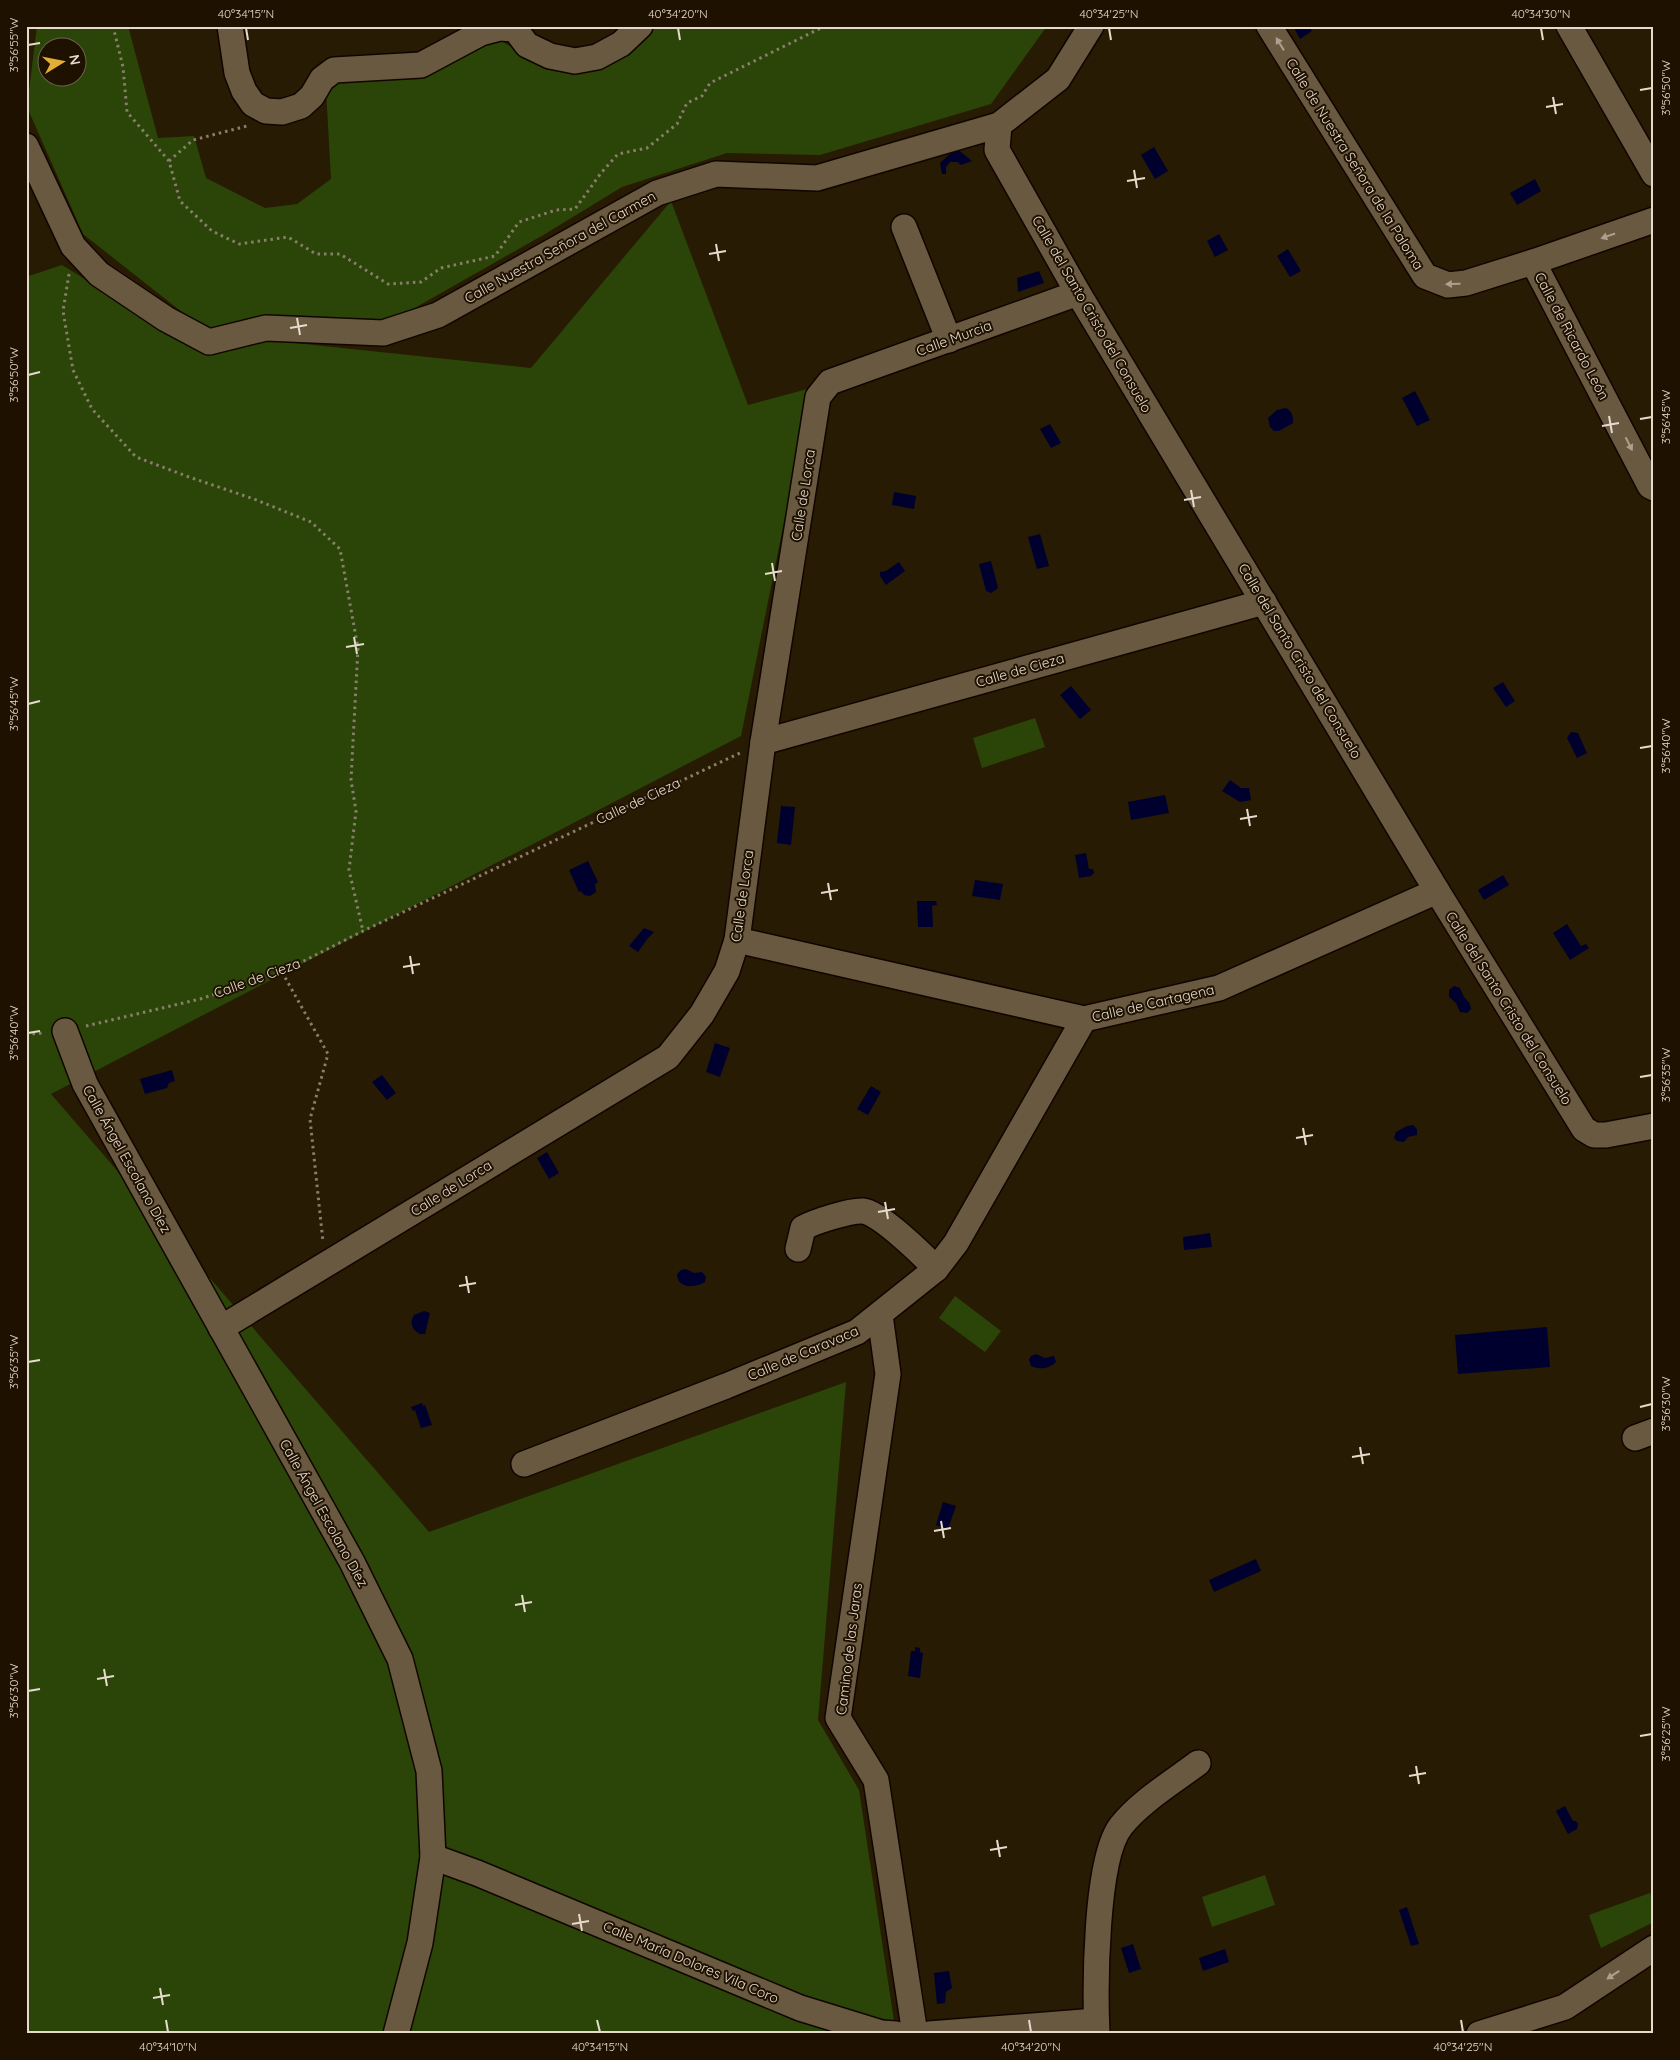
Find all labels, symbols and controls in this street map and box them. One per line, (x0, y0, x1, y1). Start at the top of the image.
text: 40°34'15"N (218, 6, 274, 21)
text: 40°34'20"N (648, 6, 708, 21)
text: 40°34'25"N (1080, 6, 1138, 21)
text: 40°34'30"N (1511, 6, 1571, 21)
text: 3°56'55"W (6, 17, 21, 72)
north arrow (38, 38, 88, 88)
one-way arrow (1276, 38, 1285, 51)
text: N (65, 53, 85, 66)
street label: Calle de Nuestra Señora de la Paloma (1282, 55, 1428, 273)
text: 3°56'50"W (1658, 60, 1673, 116)
street label: Calle Nuestra Señora del Carmen (461, 187, 659, 307)
street label: Calle del Santo Cristo del Consuelo (1028, 212, 1156, 416)
one-way arrow (1600, 233, 1615, 240)
street label: Calle de Ricardo León (1531, 269, 1613, 403)
one-way arrow (1445, 280, 1461, 288)
street label: Calle Murcia (914, 316, 994, 360)
text: 3°56'50"W (6, 347, 21, 403)
text: 3°56'45"W (1658, 389, 1673, 444)
one-way arrow (1625, 437, 1633, 451)
street label: Calle de Lorca (787, 448, 819, 542)
street label: Calle del Santo Cristo del Consuelo (1234, 560, 1366, 762)
street label: Calle de Cieza (974, 649, 1066, 691)
text: 3°56'45"W (6, 676, 21, 731)
text: 3°56'40"W (1658, 718, 1673, 774)
street label: Calle de Cieza (593, 774, 683, 828)
street label: Calle de Lorca (727, 849, 757, 943)
street label: Calle del Santo Cristo del Consuelo (1442, 908, 1576, 1108)
street label: Calle de Cieza (211, 954, 303, 1002)
street label: Calle de Cartagena (1090, 980, 1216, 1026)
text: 3°56'40"W (6, 1005, 21, 1061)
text: 3°56'35"W (1658, 1047, 1673, 1102)
street label: Calle Ángel Escolano Díez (79, 1082, 175, 1236)
street label: Calle de Lorca (407, 1156, 495, 1220)
street label: Calle de Caravaca (745, 1322, 861, 1384)
text: 3°56'35"W (6, 1334, 21, 1389)
text: 3°56'30"W (1658, 1376, 1673, 1432)
street label: Calle Ángel Escolano Díez (276, 1436, 372, 1590)
street label: Camino de las Jaras (832, 1582, 866, 1716)
text: 3°56'30"W (6, 1663, 21, 1719)
text: 3°56'25"W (1658, 1706, 1673, 1761)
street label: Calle María Dolores Vila Coro (601, 1917, 781, 2007)
one-way arrow (1606, 1970, 1620, 1980)
text: 40°34'10"N (139, 2039, 197, 2054)
text: 40°34'15"N (572, 2039, 628, 2054)
text: 40°34'20"N (1001, 2039, 1061, 2054)
text: 40°34'25"N (1434, 2039, 1492, 2054)

